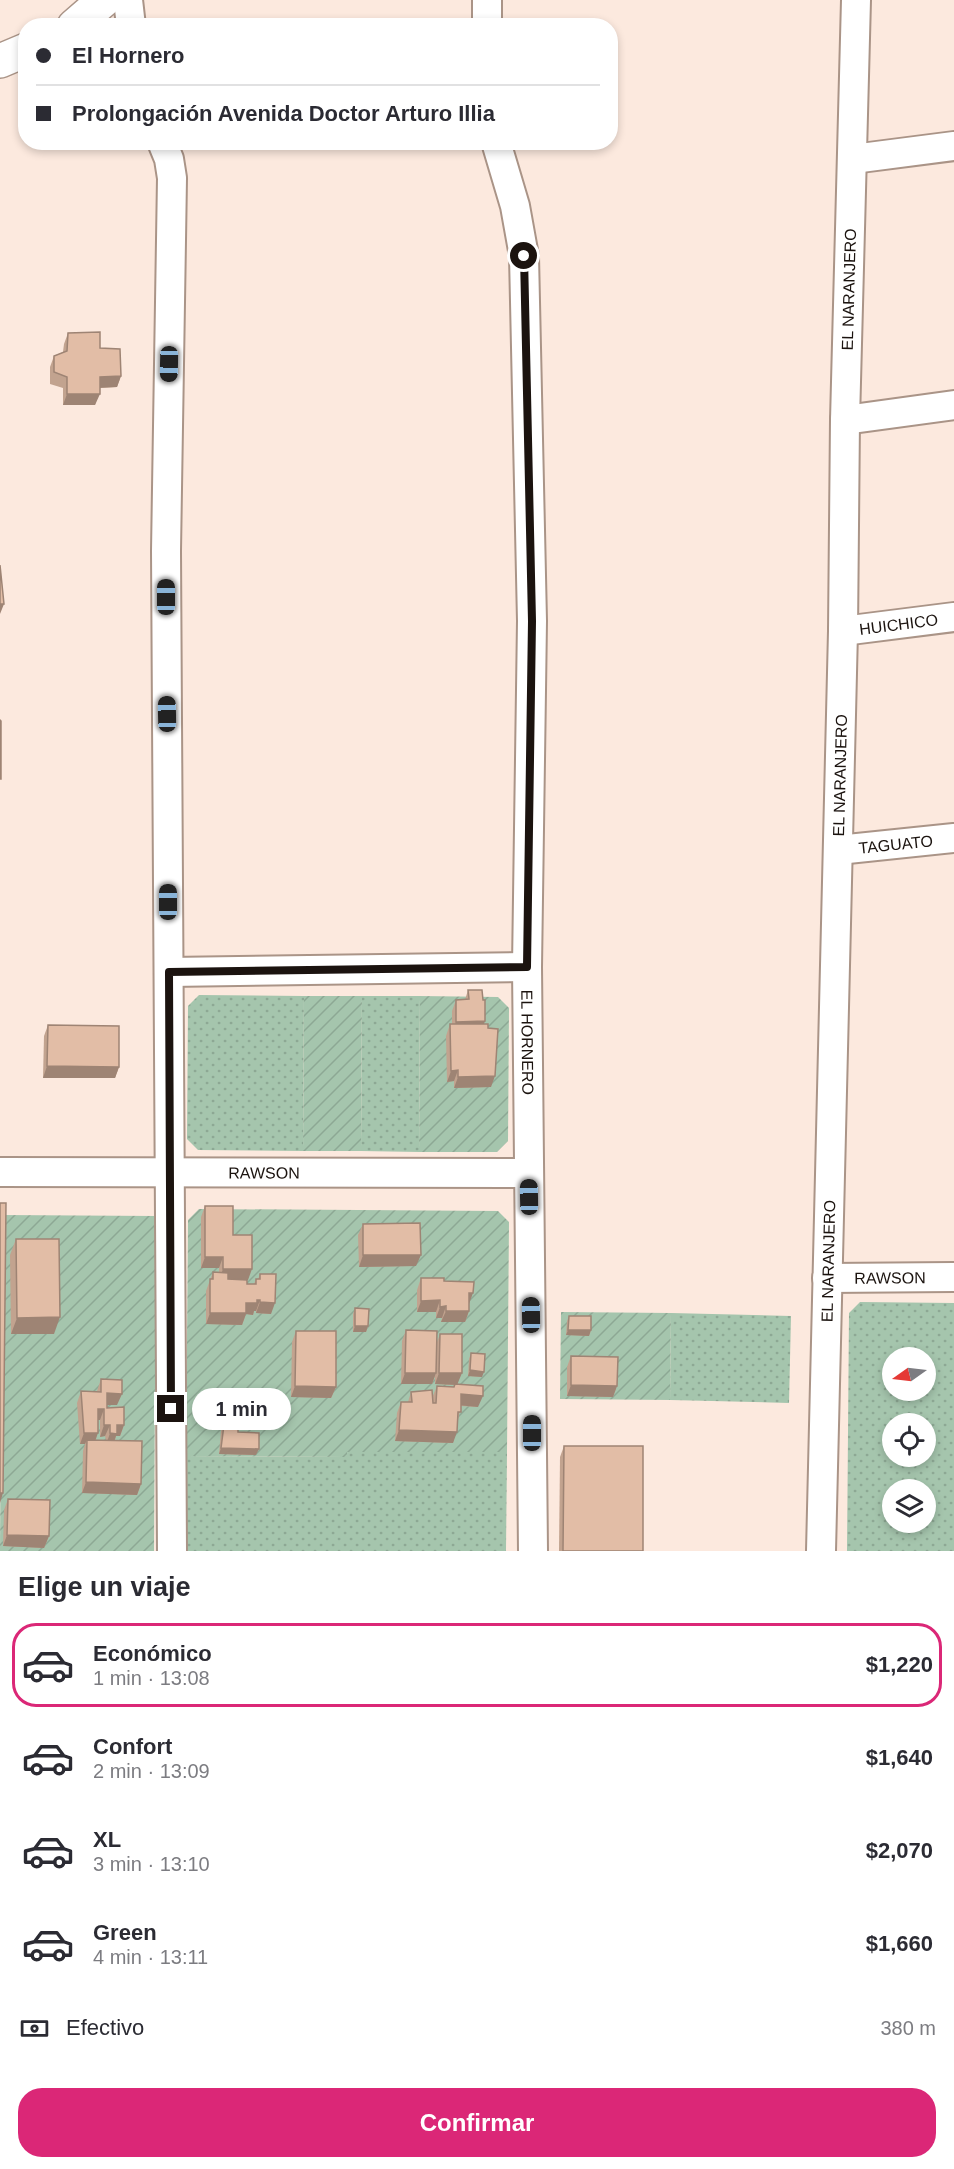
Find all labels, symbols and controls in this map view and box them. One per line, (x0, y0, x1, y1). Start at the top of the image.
text: El Hornero (72, 43, 184, 68)
text: Prolongación Avenida Doctor Arturo Illia (72, 101, 495, 126)
street label: EL NARANJERO (838, 228, 859, 351)
route start (510, 242, 537, 269)
car (160, 346, 178, 382)
car (157, 579, 175, 615)
street label: HUICHICO (858, 611, 939, 637)
car (158, 696, 176, 732)
street label: EL NARANJERO (830, 714, 850, 836)
street label: TAGUATO (858, 832, 934, 856)
car (159, 884, 177, 920)
street label: EL HORNERO (519, 990, 537, 1095)
street label: RAWSON (228, 1164, 300, 1181)
car (520, 1179, 538, 1215)
street label: EL NARANJERO (818, 1200, 838, 1322)
street label: RAWSON (854, 1269, 926, 1286)
car (522, 1297, 540, 1333)
north arrow (882, 1347, 936, 1401)
map controls (882, 1347, 936, 1533)
callout: 1 min (192, 1388, 291, 1430)
route end (157, 1395, 184, 1422)
text: 1 min (215, 1398, 268, 1420)
button: locate (882, 1413, 936, 1467)
car (523, 1415, 541, 1451)
button: layers (882, 1479, 936, 1533)
text: Elige un viaje (18, 1572, 191, 1602)
icon: car (21, 1638, 75, 1692)
text: Económico (93, 1641, 212, 1666)
text: $1,220 (866, 1652, 933, 1677)
text: 1 min · 13:08 (93, 1667, 210, 1689)
icon: car (21, 1731, 75, 1785)
text: Confort (93, 1734, 172, 1759)
text: $1,640 (866, 1745, 933, 1770)
text: 2 min · 13:09 (93, 1760, 210, 1782)
icon: car (21, 1824, 75, 1878)
text: XL (93, 1827, 121, 1852)
text: $2,070 (866, 1838, 933, 1863)
text: 3 min · 13:10 (93, 1853, 210, 1875)
icon: car (21, 1917, 75, 1971)
text: Green (93, 1920, 157, 1945)
text: $1,660 (866, 1931, 933, 1956)
text: 4 min · 13:11 (93, 1946, 208, 1968)
icon: cash (18, 2012, 51, 2045)
text: Efectivo (66, 2015, 144, 2040)
text: 380 m (880, 2017, 936, 2039)
button: Confirmar (18, 2088, 936, 2157)

